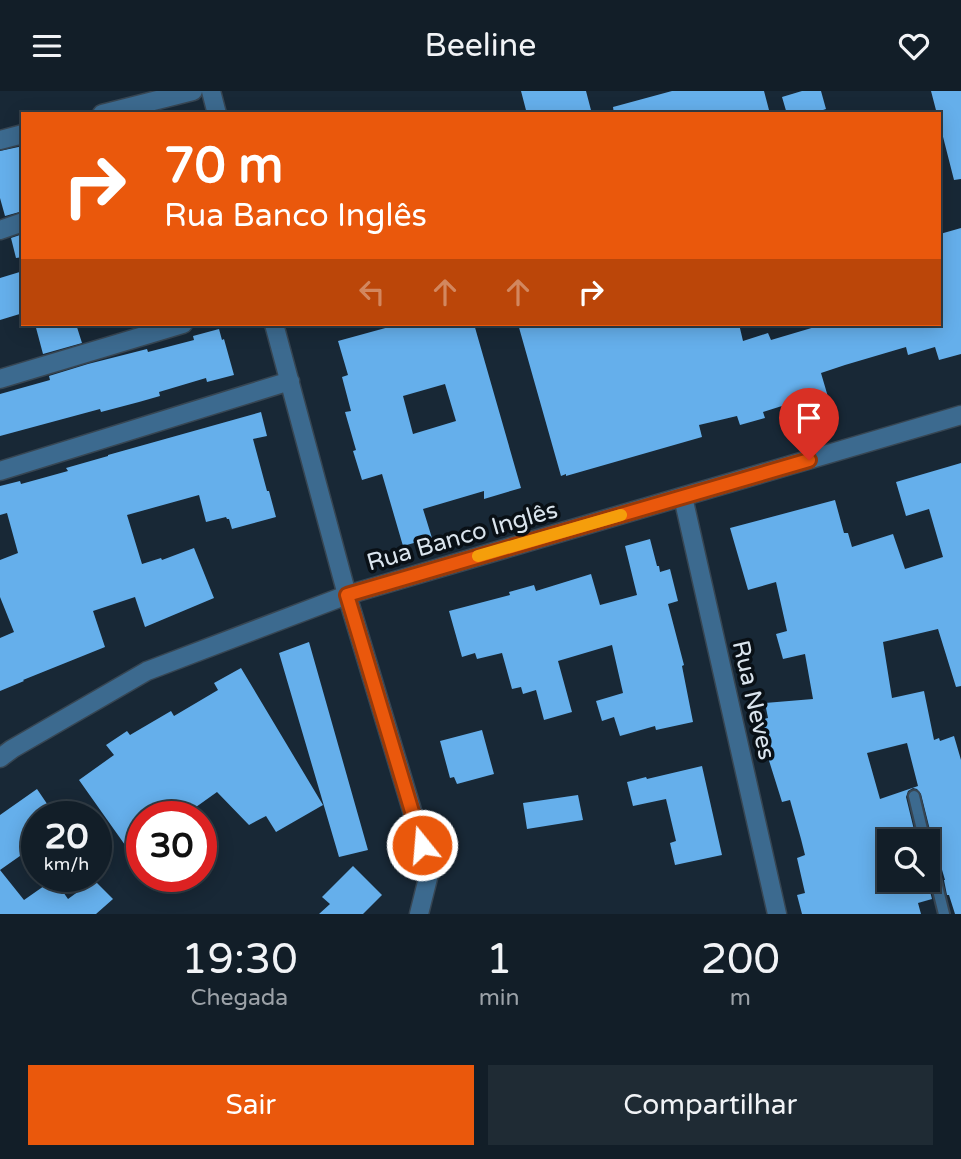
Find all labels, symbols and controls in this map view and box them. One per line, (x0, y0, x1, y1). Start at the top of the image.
icon: menu (28, 27, 66, 65)
text: Beeline (425, 27, 536, 65)
icon: heart (895, 27, 933, 65)
text: 70 m (164, 137, 283, 196)
icon: right (49, 140, 140, 231)
text: Rua Banco Inglês (164, 197, 427, 235)
icon: left (353, 273, 391, 311)
icon: ahead (426, 273, 464, 311)
icon: ahead (499, 273, 537, 311)
icon: right (572, 273, 610, 311)
pin (779, 388, 839, 460)
icon: arrive (790, 399, 828, 437)
street label: Rua Banco Inglês (363, 495, 561, 578)
street label: Rua Neves (726, 638, 781, 763)
speed limit sign: 30 (126, 801, 217, 892)
position arrow (385, 808, 459, 882)
text: 20 (45, 816, 88, 858)
map controls (877, 829, 940, 892)
button: search (877, 829, 940, 892)
text: km/h (44, 853, 89, 875)
text: 19:30 (181, 934, 298, 985)
text: 1 (486, 934, 512, 985)
text: 200 (701, 934, 780, 985)
text: Chegada (190, 984, 288, 1012)
text: min (479, 984, 520, 1012)
text: m (730, 984, 751, 1012)
button: Sair (28, 1065, 474, 1145)
button: Compartilhar (488, 1065, 933, 1145)

